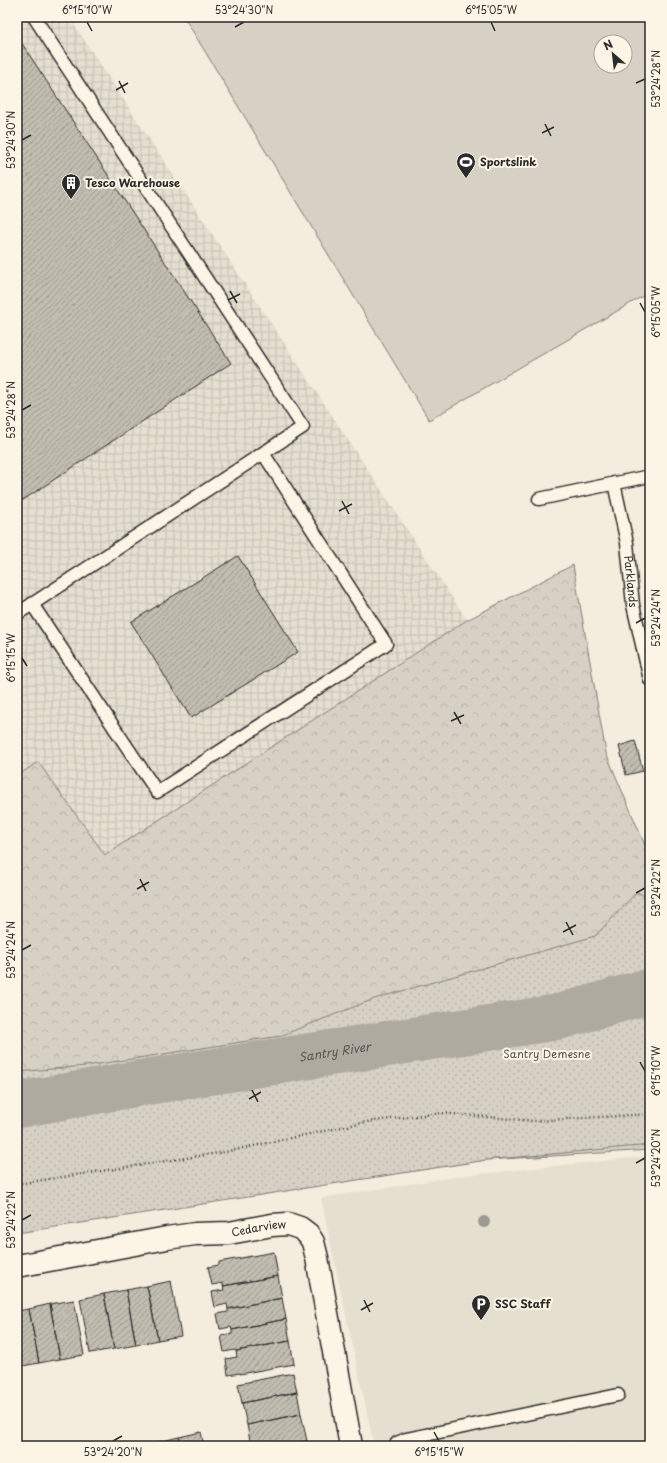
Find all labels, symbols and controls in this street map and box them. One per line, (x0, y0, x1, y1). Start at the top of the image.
text: 6°15'10"W (62, 2, 113, 17)
text: 53°24'30"N (215, 2, 273, 17)
text: 6°15'05"W (465, 2, 518, 17)
north arrow (593, 34, 633, 74)
text: N (600, 35, 616, 54)
text: 53°24'28"N (648, 50, 663, 108)
text: 53°24'30"N (3, 111, 18, 169)
sports icon: Sportslink (455, 151, 477, 179)
place label: Sportslink (480, 153, 537, 170)
building icon: Tesco Warehouse (60, 172, 82, 200)
place label: Tesco Warehouse (85, 174, 180, 191)
text: 6°15'05"W (648, 285, 663, 338)
text: 53°24'28"N (3, 381, 18, 439)
street label: Parklands (620, 555, 642, 608)
text: 53°24'24"N (648, 589, 663, 647)
text: 6°15'15"W (3, 632, 18, 683)
text: 53°24'22"N (648, 859, 663, 917)
text: 53°24'24"N (3, 921, 18, 979)
water label: Santry River (297, 1037, 373, 1066)
park label: Santry Demesne (503, 1045, 591, 1062)
text: 6°15'10"W (648, 1045, 663, 1096)
text: 53°24'20"N (648, 1128, 663, 1187)
text: 53°24'22"N (3, 1191, 18, 1249)
street label: Cedarview (230, 1215, 287, 1240)
parking icon: SSC Staff (470, 1293, 492, 1321)
place label: SSC Staff (495, 1295, 551, 1312)
text: 53°24'20"N (84, 1444, 143, 1459)
text: 6°15'15"W (414, 1444, 465, 1459)

